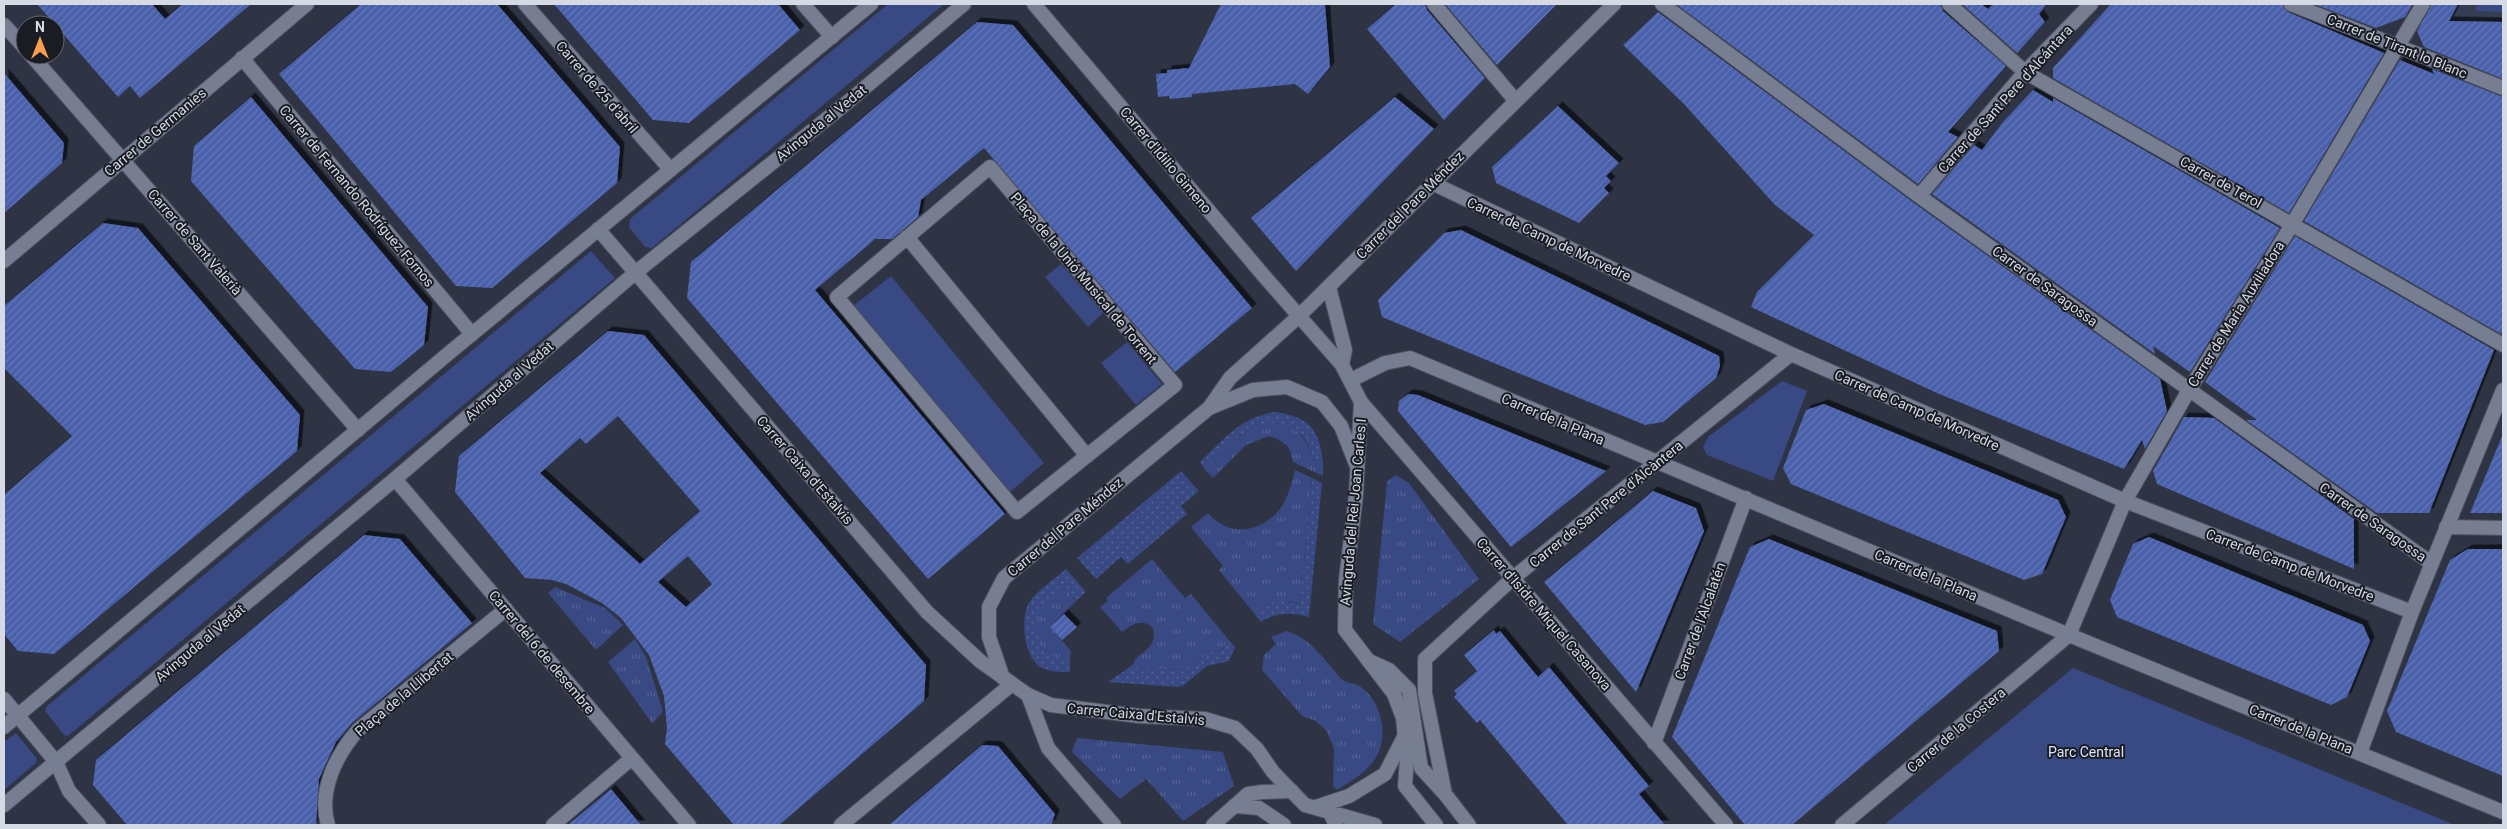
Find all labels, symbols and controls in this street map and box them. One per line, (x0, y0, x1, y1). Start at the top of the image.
street label: Carrer de Tirant lo Blanc (2325, 11, 2469, 81)
north arrow (15, 15, 65, 65)
text: N (35, 19, 45, 35)
street label: Carrer de Sant Pere d'Alcántara (1935, 22, 2075, 176)
street label: Carrer de 25 d'abril (553, 38, 641, 136)
street label: Avinguda al Vedat (772, 81, 870, 164)
street label: Carrer de Germanies (101, 85, 209, 179)
street label: Carrer de Fernando Rodríguez Fornos (276, 102, 438, 290)
street label: Carrer d'Idilio Gimeno (1117, 104, 1215, 216)
street label: Carrer del Pare Méndez (1353, 148, 1467, 262)
street label: Carrer de Terol (2177, 153, 2265, 211)
street label: Carrer de Sant Valerià (145, 186, 245, 298)
street label: Plaça de la Unió Musical de Torrent (1008, 189, 1161, 367)
street label: Carrer de Camp de Morvedre (1465, 194, 1633, 284)
street label: Carrer de Maria Auxiliadora (2184, 238, 2288, 390)
street label: Carrer de Saragossa (1989, 242, 2101, 330)
street label: Avinguda al Vedat (462, 338, 557, 424)
street label: Carrer de Camp de Morvedre (1832, 366, 2002, 454)
street label: Carrer de la Plana (1499, 390, 1607, 448)
street label: Carrer Caixa d'Estalvis (754, 413, 856, 527)
street label: Avinguda del Rei Joan Carles I (1337, 418, 1369, 606)
street label: Carrer de Sant Pere d'Alcàntera (1526, 437, 1686, 571)
street label: Carrer del Pare Méndez (1004, 474, 1126, 580)
street label: Carrer de Saragossa (2317, 479, 2429, 565)
street label: Carrer de Camp de Morvedre (2204, 525, 2376, 605)
street label: Carrer d'Isidre Miquel Casanova (1473, 534, 1615, 694)
street label: Carrer de la Plana (1872, 546, 1980, 604)
street label: Carrer de l'Alcalatén (1671, 560, 1729, 682)
street label: Carrer del 6 de desembre (486, 587, 598, 717)
street label: Avinguda al Vedat (152, 601, 248, 685)
street label: Plaça de la Llibertat (352, 648, 457, 740)
street label: Carrer de la Costera (1904, 684, 2008, 776)
street label: Carrer Caixa d'Estalvis (1066, 700, 1206, 728)
street label: Carrer de la Plana (2247, 701, 2355, 757)
park label: Parc Central (2048, 744, 2124, 760)

